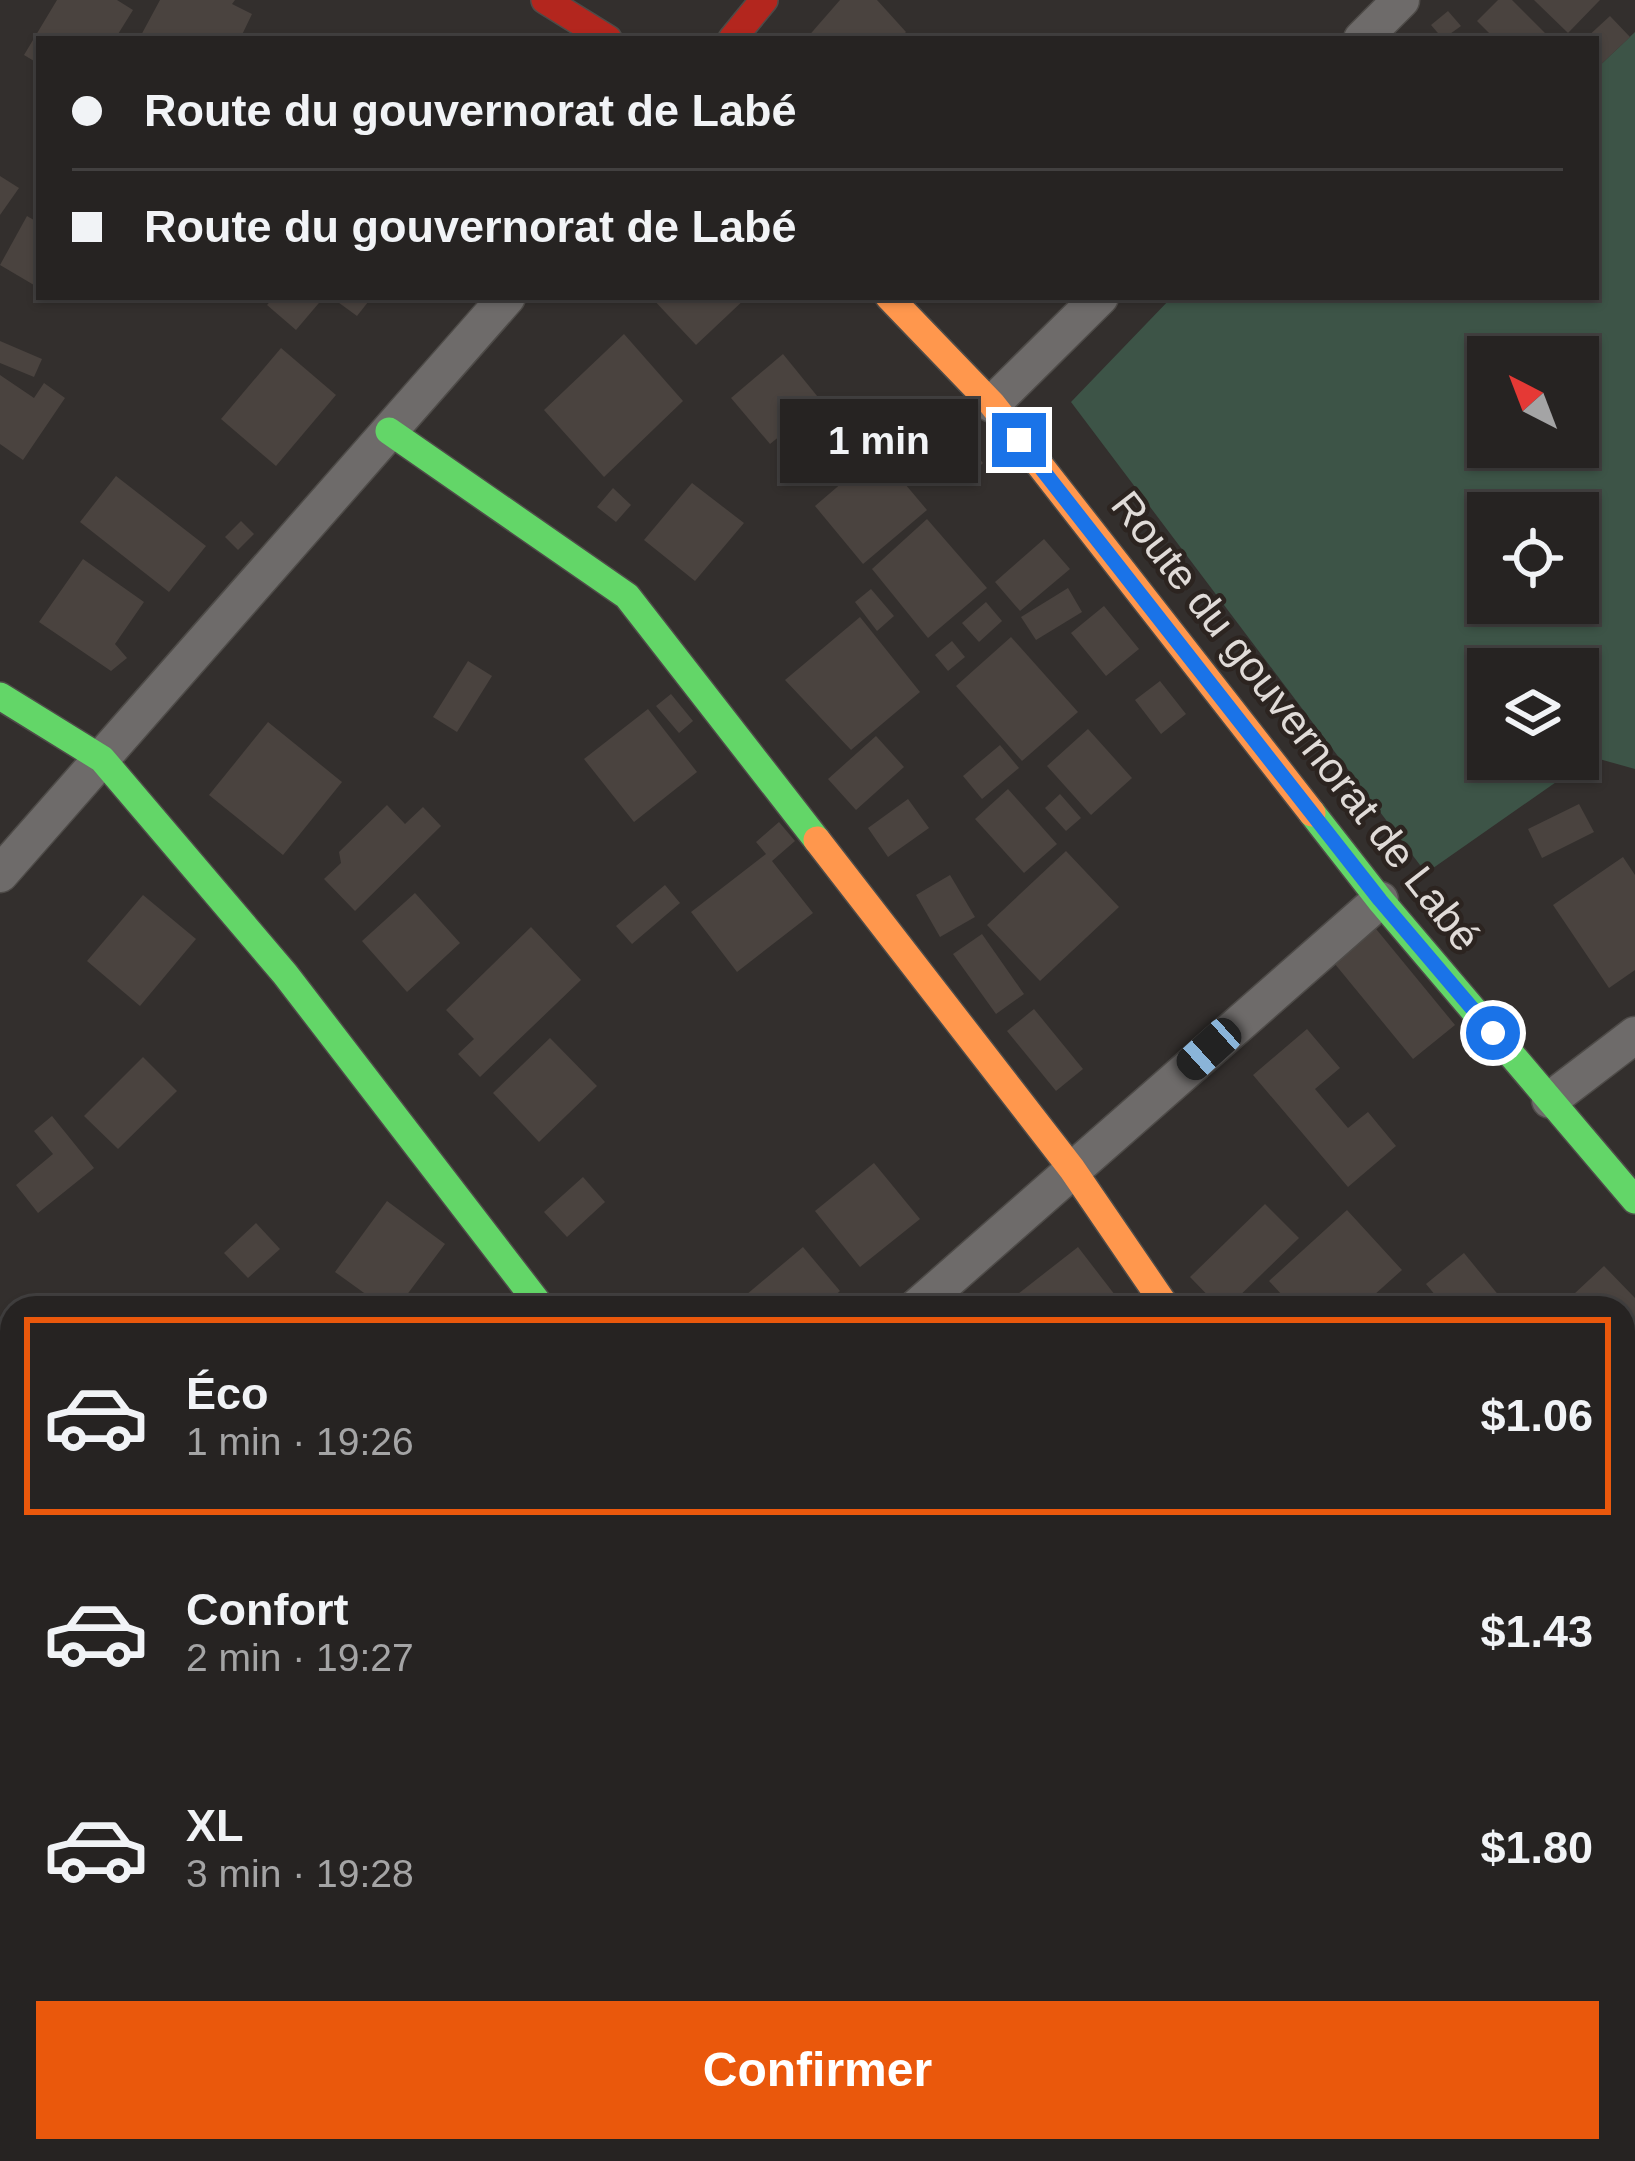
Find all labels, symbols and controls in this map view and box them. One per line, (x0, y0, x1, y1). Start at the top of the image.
text: Route du gouvernorat de Labé (144, 85, 797, 136)
text: Route du gouvernorat de Labé (144, 201, 797, 252)
north arrow (1467, 336, 1599, 468)
map controls (1467, 336, 1599, 780)
callout: 1 min (779, 398, 977, 482)
route end (992, 413, 1046, 467)
text: 1 min (828, 419, 930, 462)
street label: Route du gouvernorat de Labé (1102, 482, 1490, 960)
button: locate (1467, 492, 1599, 624)
button: layers (1467, 648, 1599, 780)
route start (1466, 1006, 1520, 1060)
car (1170, 1012, 1248, 1086)
icon: car (42, 1362, 150, 1470)
text: Éco (186, 1368, 269, 1419)
text: $1.06 (1480, 1390, 1593, 1441)
text: 1 min · 19:26 (186, 1420, 414, 1463)
icon: car (42, 1578, 150, 1686)
text: Confort (186, 1584, 348, 1635)
text: $1.43 (1480, 1606, 1593, 1657)
text: 2 min · 19:27 (186, 1636, 414, 1679)
icon: car (42, 1794, 150, 1902)
text: XL (186, 1800, 244, 1851)
text: $1.80 (1480, 1822, 1593, 1873)
text: 3 min · 19:28 (186, 1852, 414, 1895)
button: Confirmer (36, 2001, 1599, 2139)

